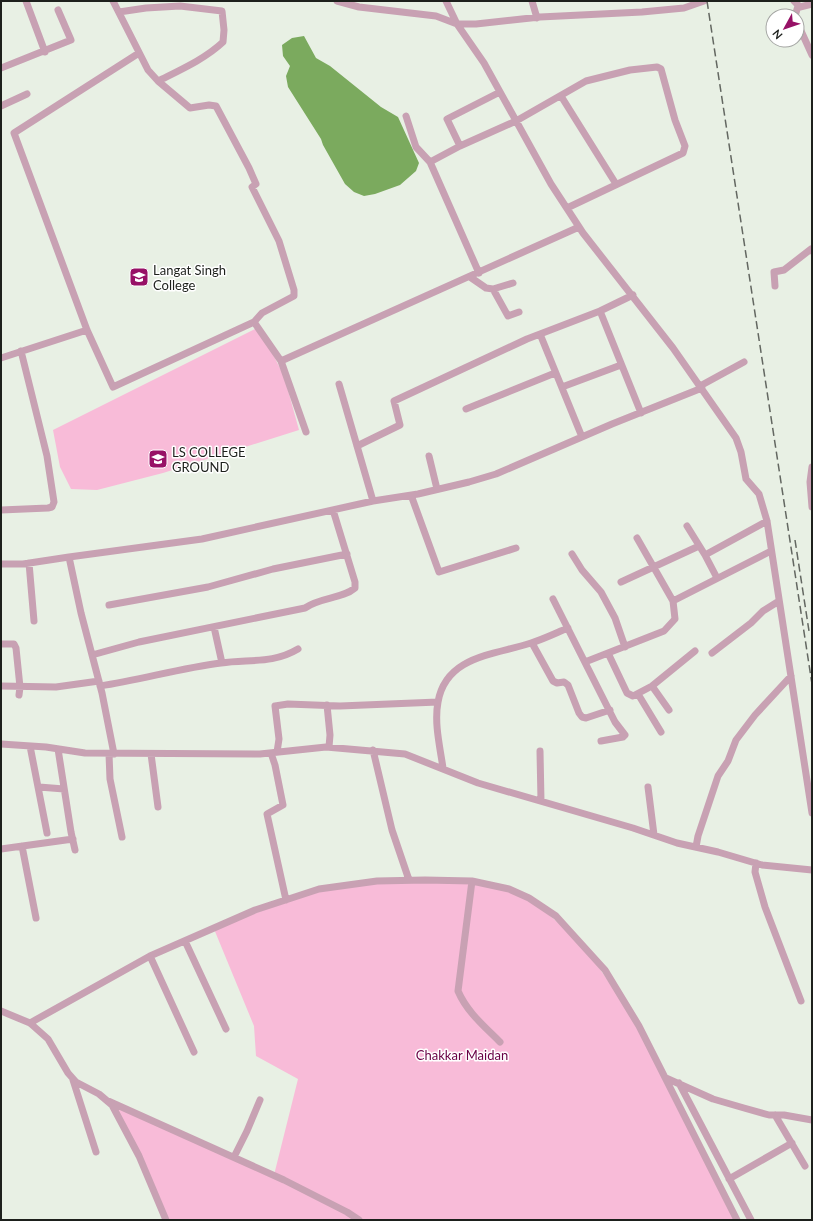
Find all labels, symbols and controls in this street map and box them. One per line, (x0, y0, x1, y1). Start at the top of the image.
north arrow (765, 8, 805, 48)
text: N (769, 27, 785, 42)
place label: Langat Singh College (153, 262, 226, 293)
school or university icon: Langat Singh College (128, 266, 150, 288)
place label: LS COLLEGE GROUND (172, 444, 246, 475)
school or university icon: LS COLLEGE GROUND (147, 448, 169, 470)
park label: Chakkar Maidan (416, 1047, 508, 1063)

